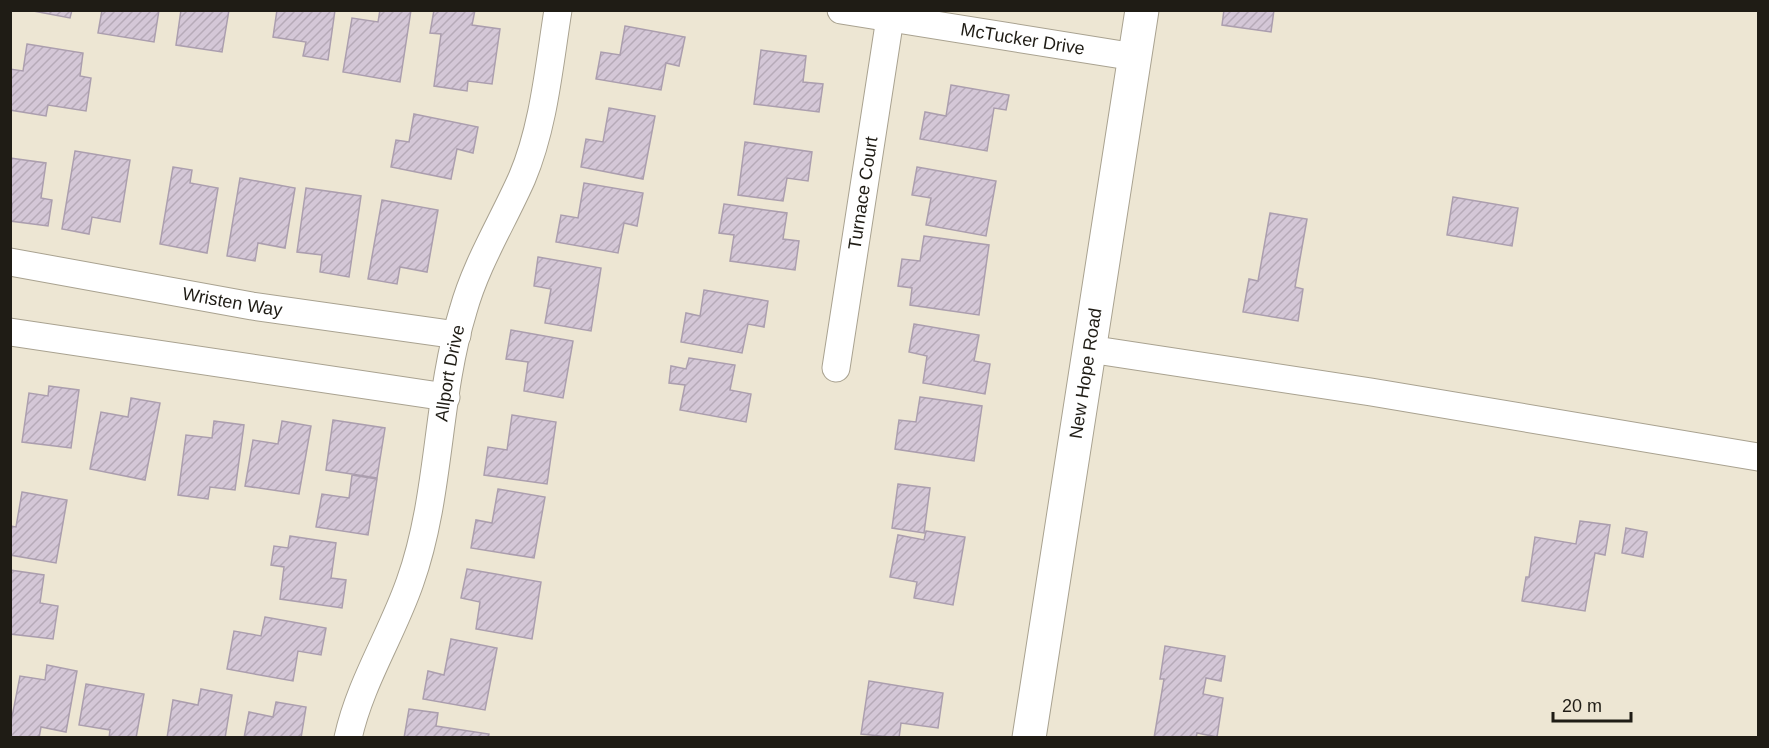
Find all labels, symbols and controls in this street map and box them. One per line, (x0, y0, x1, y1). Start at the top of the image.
street label: McTucker Drive (959, 19, 1086, 59)
street label: Turnace Court (844, 135, 882, 251)
street label: Wristen Way (181, 284, 284, 320)
street label: New Hope Road (1066, 307, 1106, 440)
street label: Allport Drive (431, 323, 469, 423)
scale bar (1553, 685, 1631, 723)
text: 20 m (1562, 696, 1602, 716)

